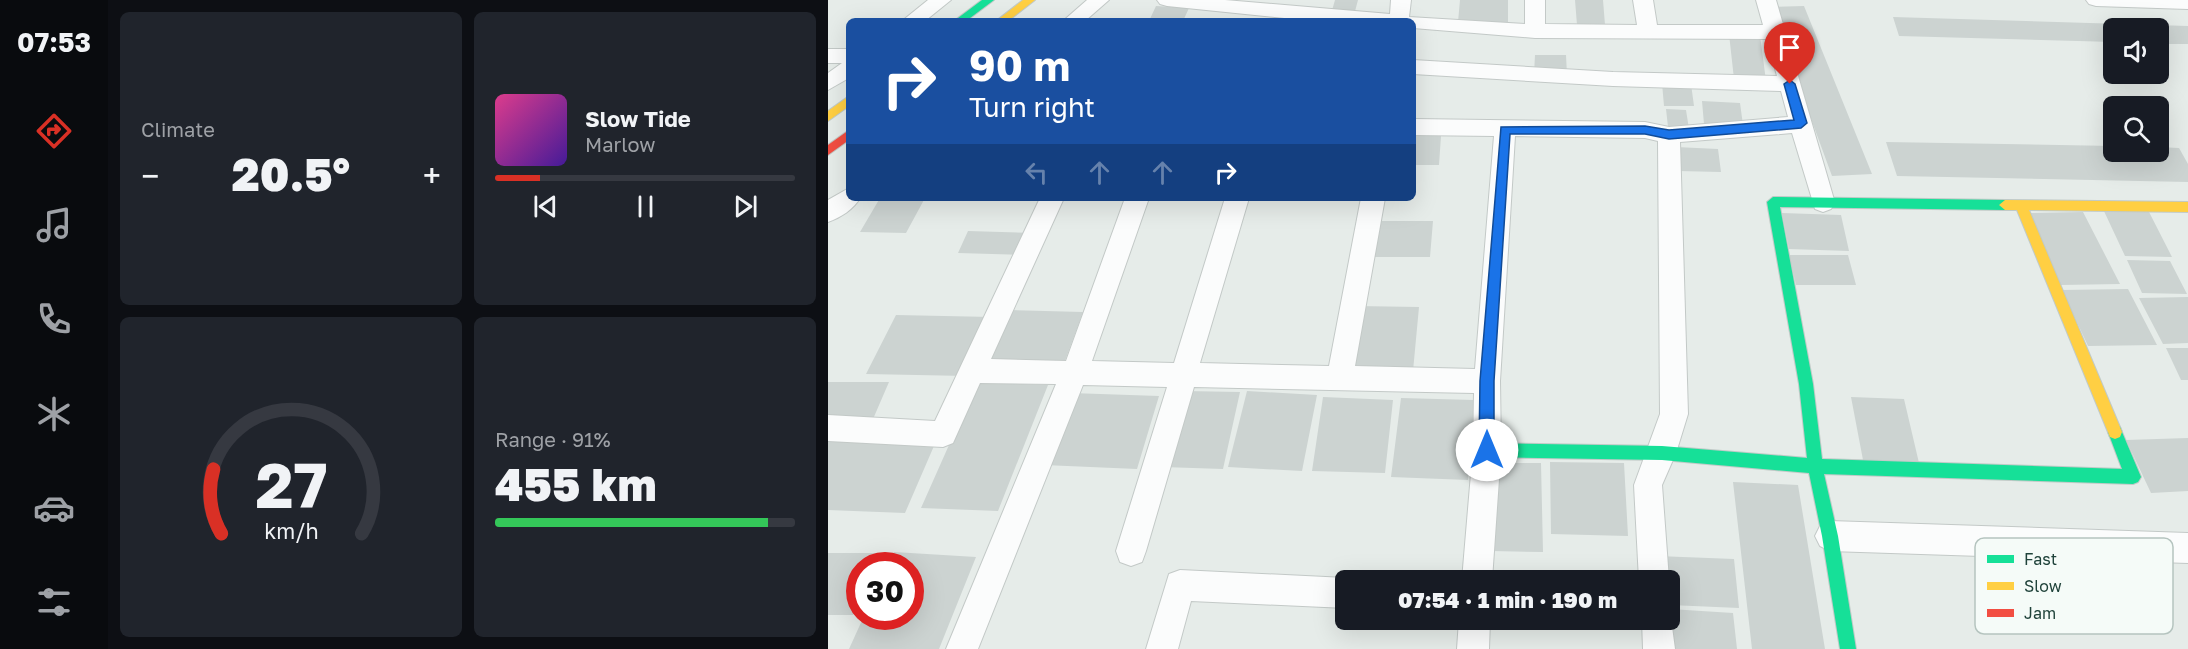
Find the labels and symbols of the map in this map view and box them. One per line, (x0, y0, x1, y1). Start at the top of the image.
pin (1764, 22, 1815, 84)
position arrow (1455, 418, 1519, 482)
legend (1975, 538, 2173, 634)
text: Fast (2024, 549, 2057, 569)
speed limit sign: 30 (846, 552, 924, 630)
text: Slow (2024, 576, 2062, 596)
text: Jam (2024, 603, 2056, 623)

